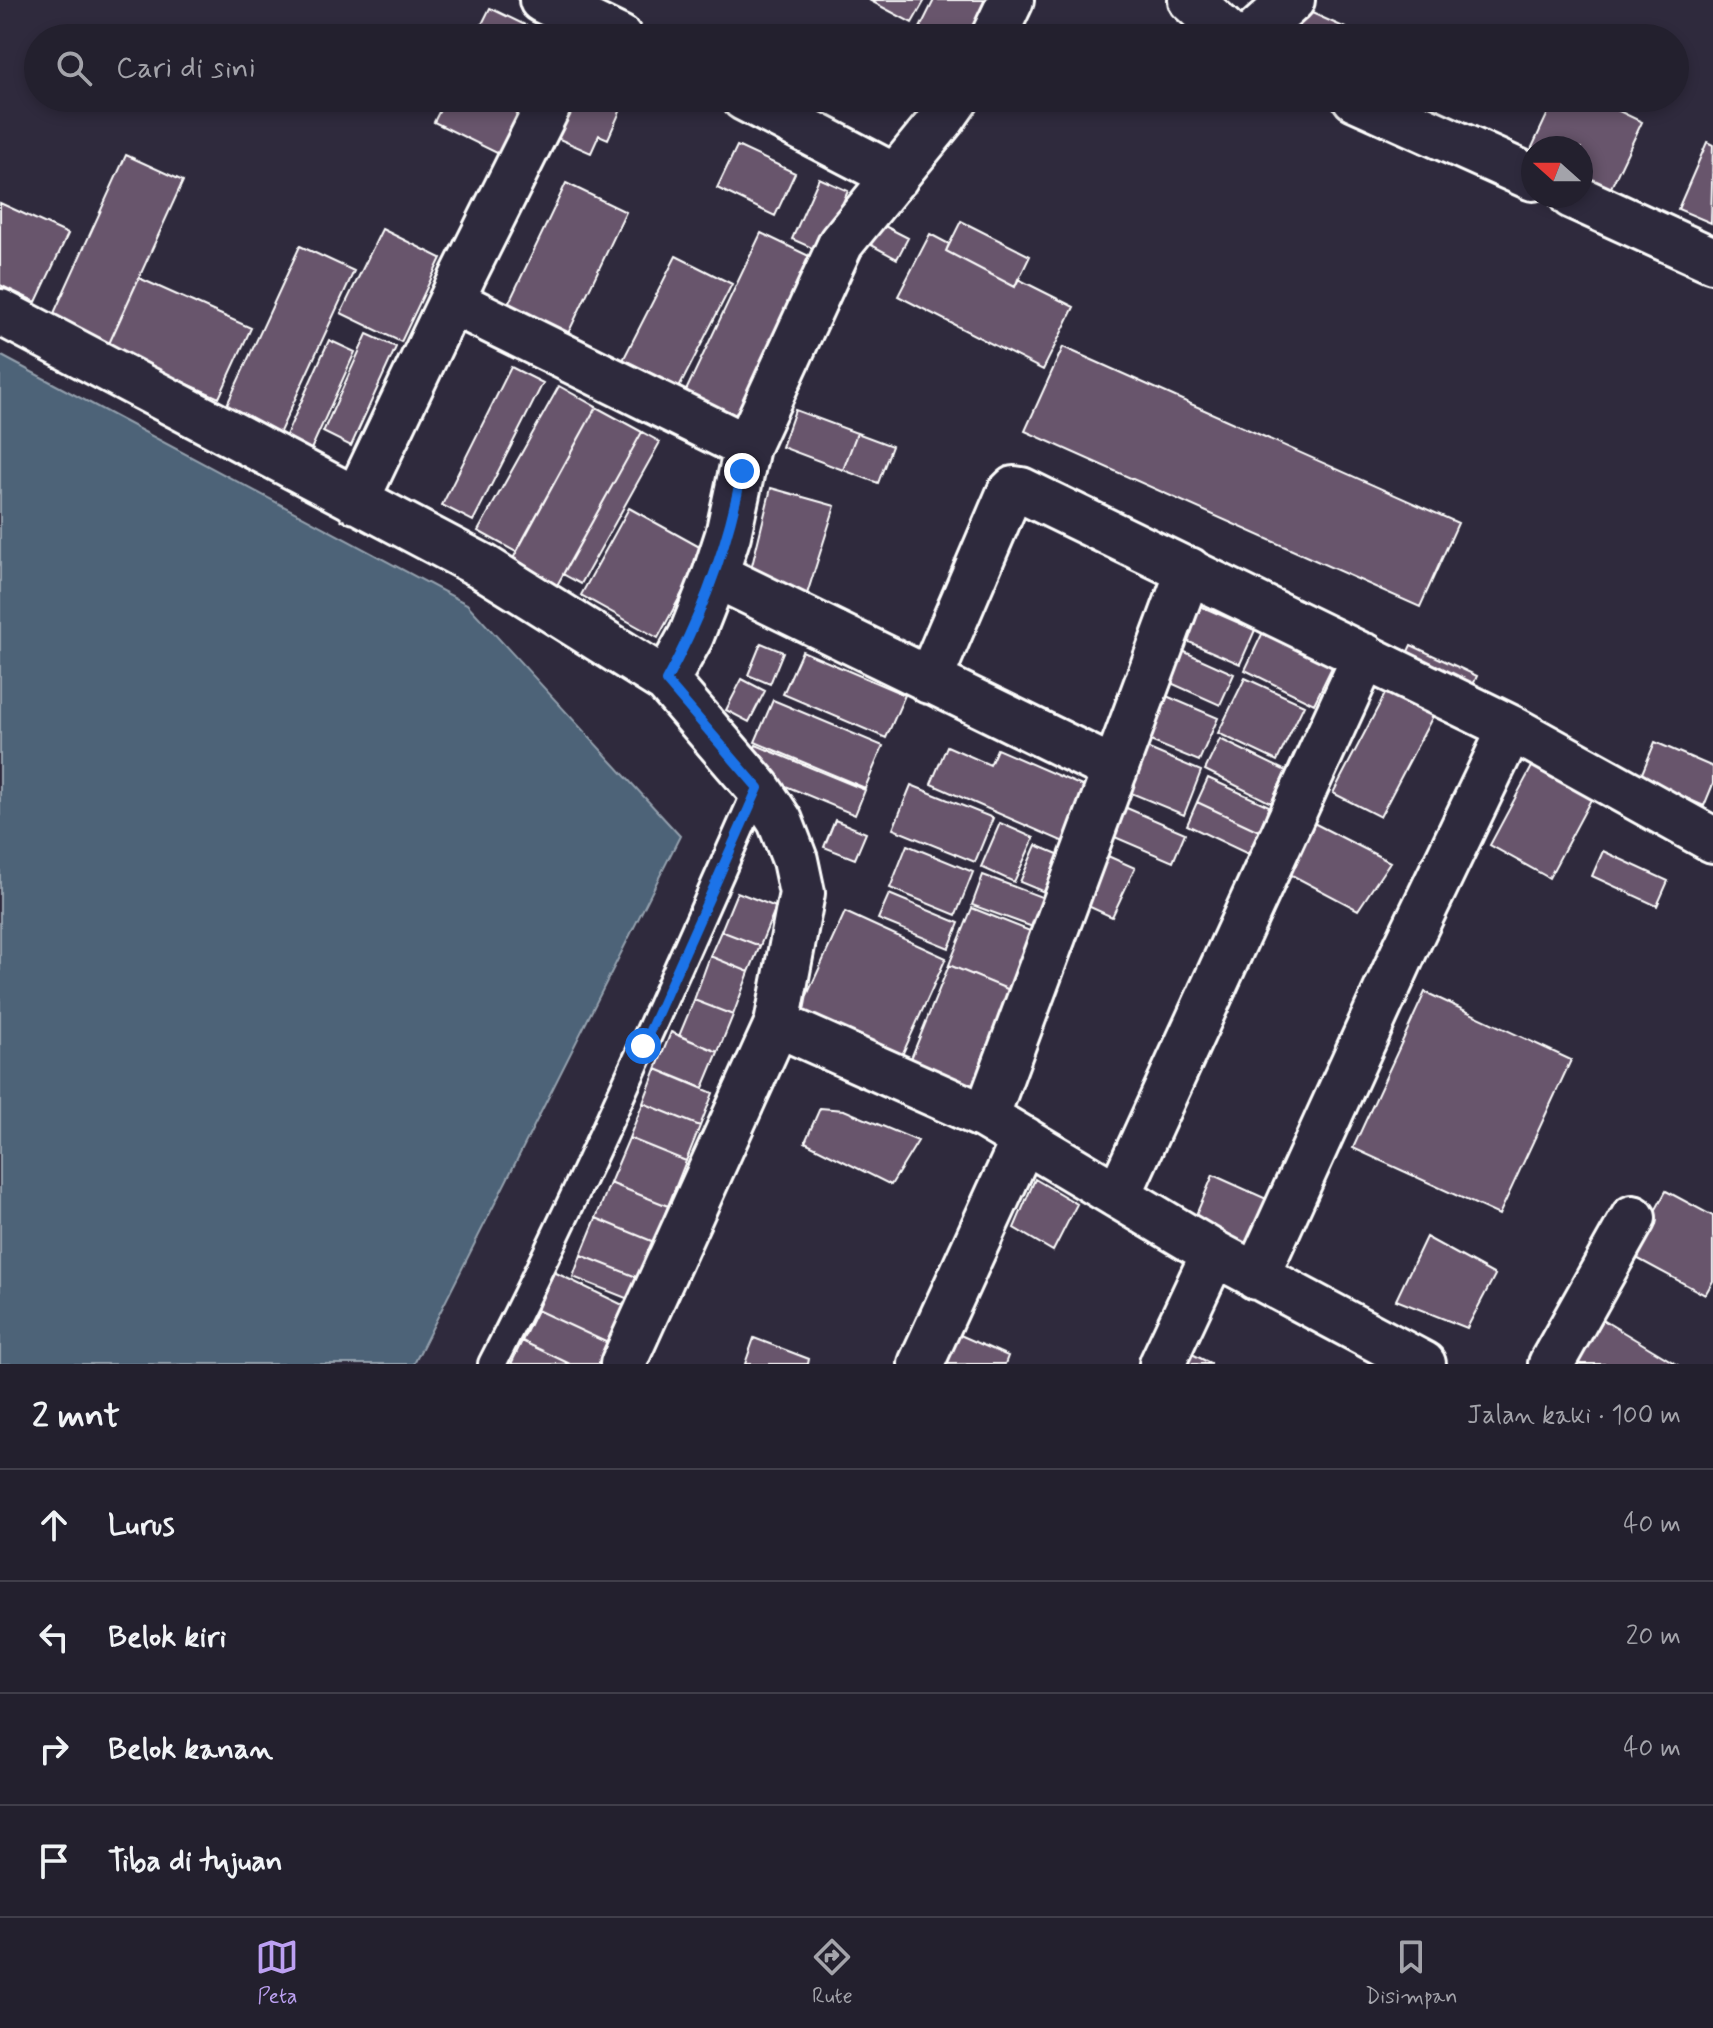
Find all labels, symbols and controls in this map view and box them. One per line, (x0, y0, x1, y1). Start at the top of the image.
search box (24, 24, 1689, 112)
icon: search (52, 46, 96, 90)
text: Cari di sini (116, 49, 256, 88)
north arrow (1521, 136, 1593, 208)
route end (724, 453, 760, 489)
route start (625, 1028, 661, 1064)
text: 2 mnt (32, 1394, 120, 1439)
text: Jalan kaki · 100 m (1467, 1399, 1681, 1433)
icon: ahead (32, 1503, 76, 1547)
text: Lurus (108, 1506, 175, 1545)
text: 40 m (1623, 1508, 1681, 1542)
icon: left (32, 1615, 76, 1659)
text: Belok kiri (108, 1618, 226, 1657)
text: 20 m (1626, 1620, 1681, 1654)
icon: right (32, 1727, 76, 1771)
text: Belok kanan (108, 1730, 273, 1769)
text: 40 m (1623, 1732, 1681, 1766)
icon: arrive (32, 1839, 76, 1883)
text: Tiba di tujuan (108, 1842, 283, 1881)
tab: Peta (255, 1935, 299, 2011)
tab: Rute (810, 1935, 854, 2011)
tab: Disimpan (1365, 1935, 1458, 2011)

